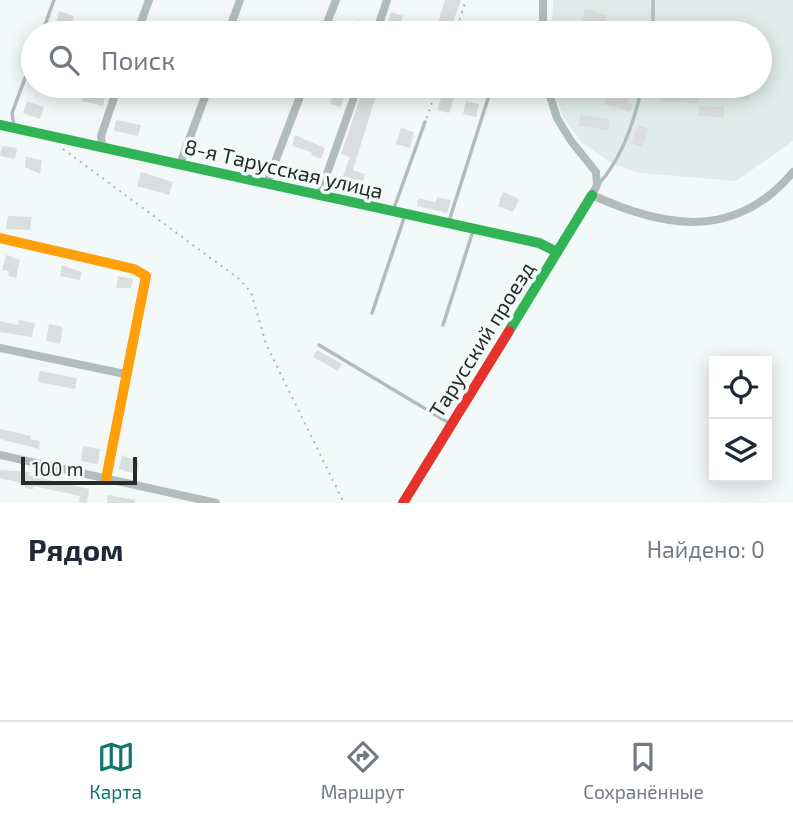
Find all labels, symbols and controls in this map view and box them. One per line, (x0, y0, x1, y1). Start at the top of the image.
search box (21, 21, 772, 98)
icon: search (45, 41, 83, 79)
text: Поиск (101, 44, 175, 75)
street label: 8-я Тарусская улица (182, 133, 386, 204)
street label: Тарусский проезд (423, 257, 540, 422)
map controls (709, 356, 772, 482)
button: locate (709, 356, 772, 419)
button: layers (709, 419, 772, 482)
scale bar (21, 454, 136, 486)
text: 100 m (32, 457, 83, 480)
text: Рядом (28, 531, 124, 567)
text: Найдено: 0 (647, 535, 765, 563)
tab: Карта (89, 738, 142, 803)
tab: Маршрут (321, 738, 405, 803)
tab: Сохранённые (583, 738, 704, 803)

